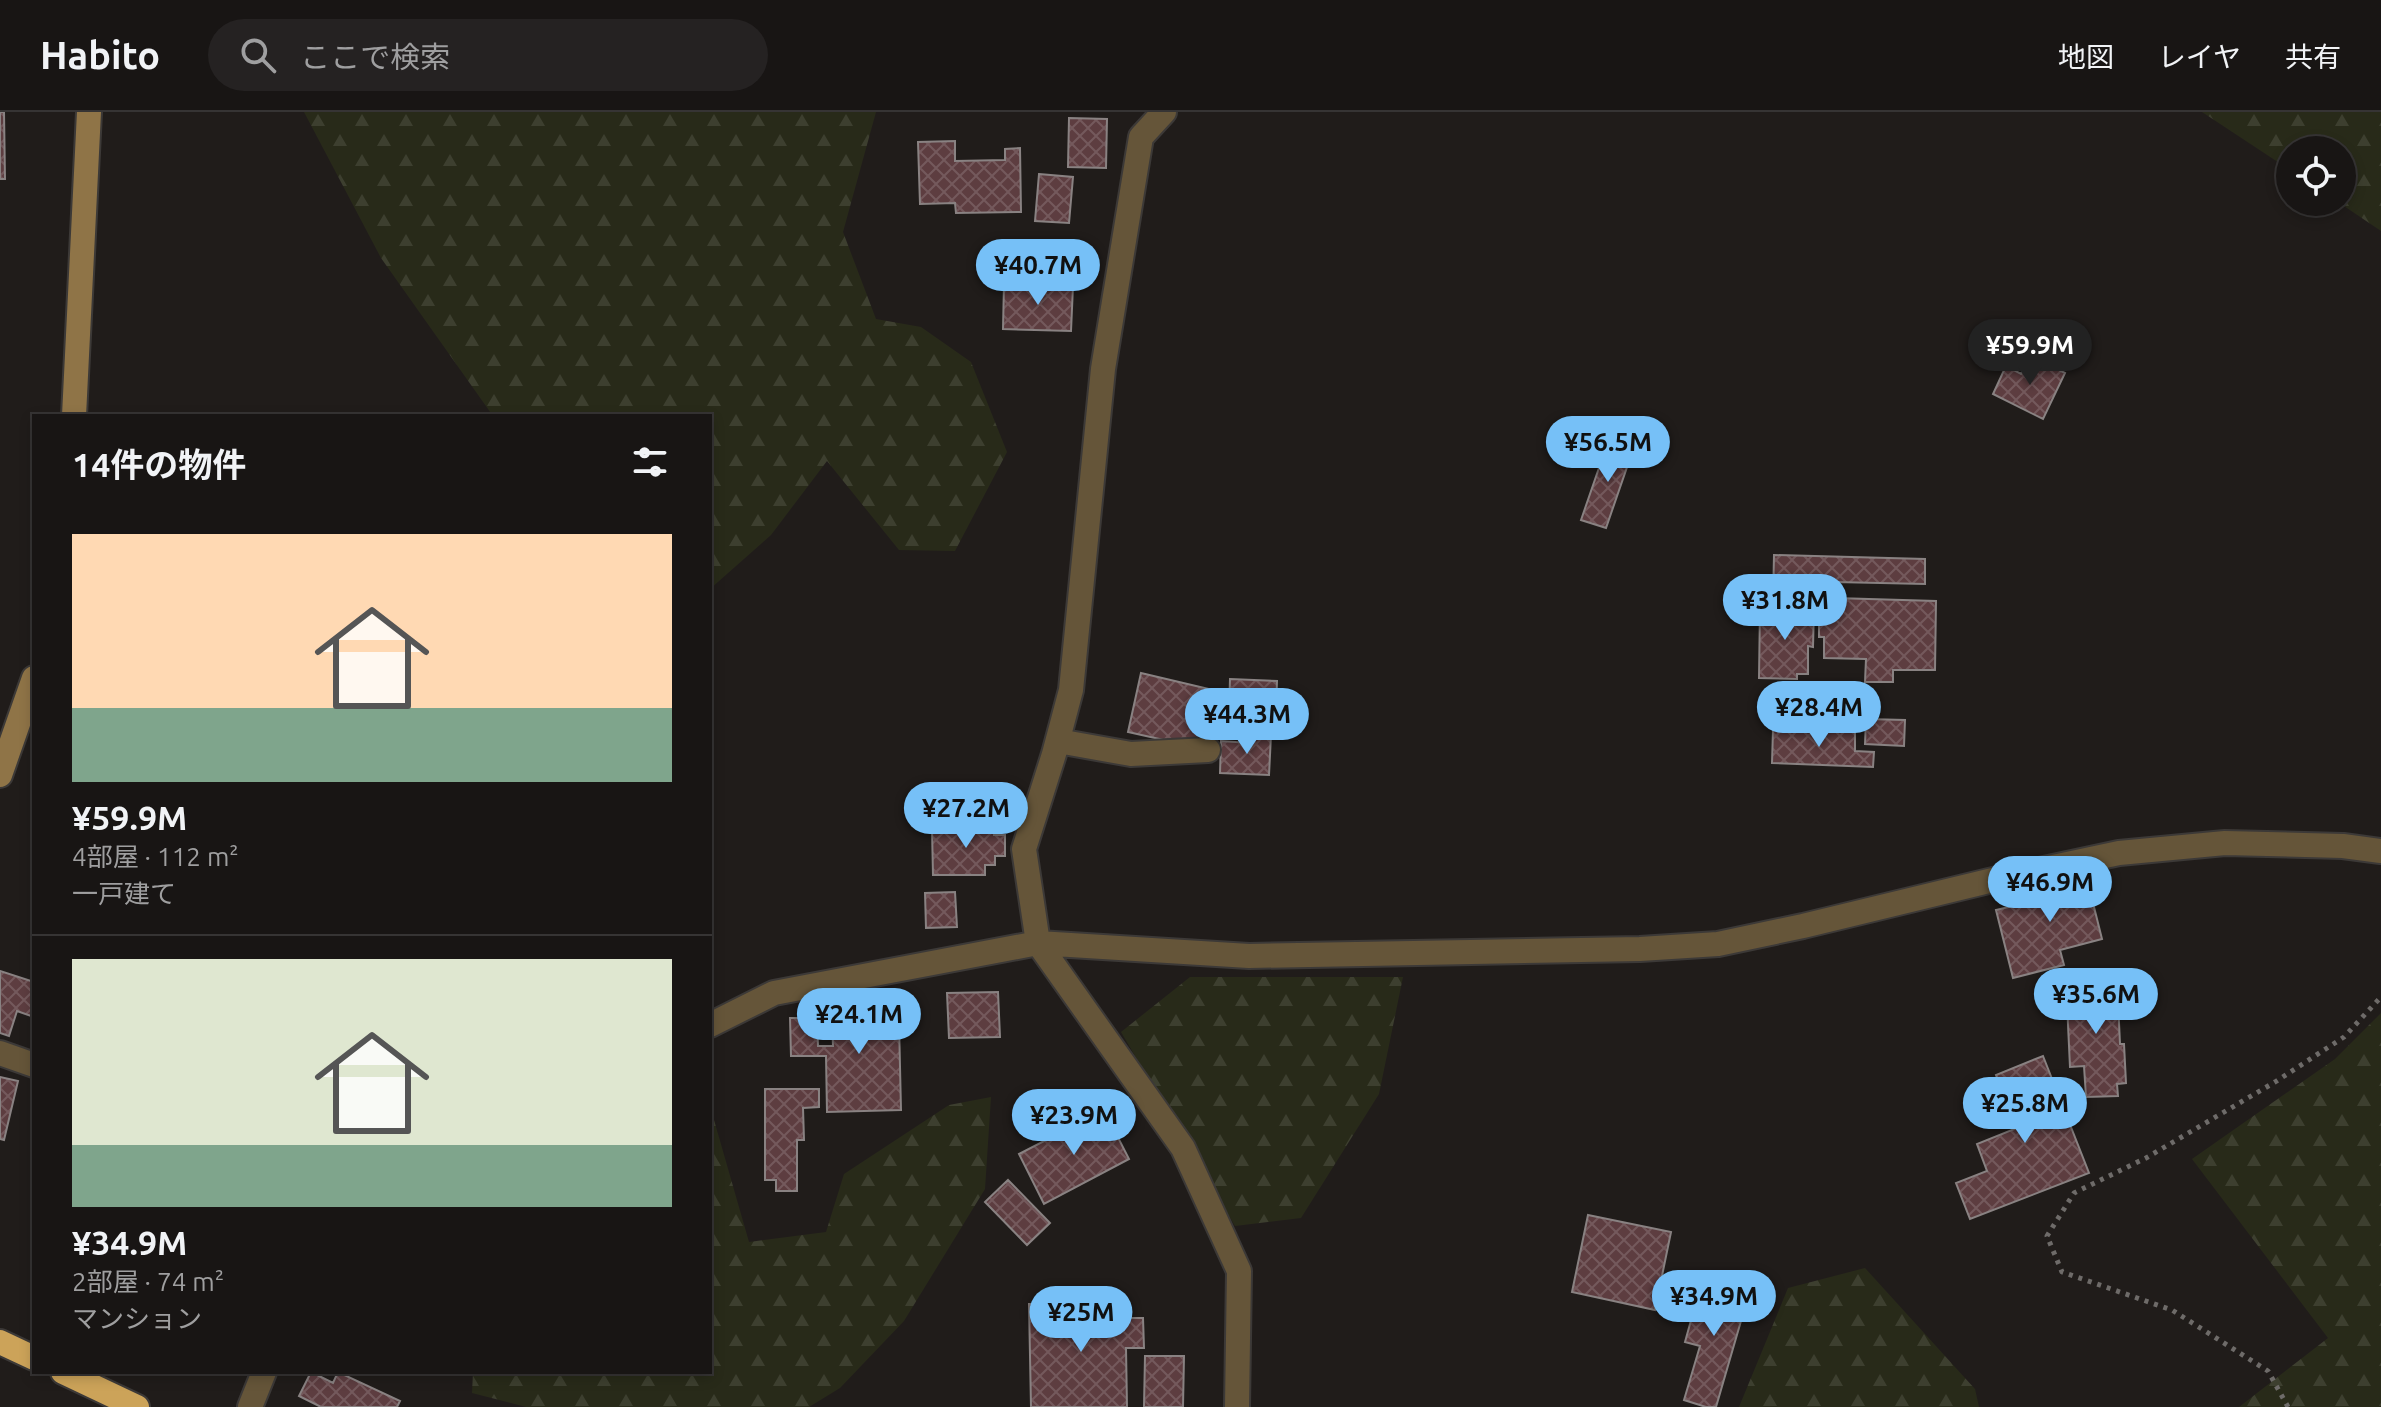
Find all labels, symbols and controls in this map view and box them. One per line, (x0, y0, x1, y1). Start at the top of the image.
search box (208, 19, 768, 91)
icon: search (236, 33, 280, 77)
text: Habito (40, 34, 160, 76)
text: ここで検索 (300, 40, 450, 74)
text: 地図 (2058, 41, 2114, 72)
text: レイヤ (2158, 41, 2241, 72)
text: 共有 (2285, 41, 2341, 72)
map controls (2276, 136, 2356, 216)
button: locate (2276, 136, 2356, 216)
pin: ¥40.7M (973, 239, 1103, 307)
text: ¥40.7M (994, 250, 1082, 279)
pin: ¥59.9M (1965, 319, 2095, 387)
text: ¥59.9M (1986, 330, 2074, 359)
pin: ¥56.5M (1543, 416, 1673, 484)
text: ¥56.5M (1564, 427, 1652, 456)
icon: filters (628, 440, 672, 484)
text: 14件の物件 (72, 445, 246, 483)
pin: ¥31.8M (1720, 574, 1850, 642)
text: ¥31.8M (1741, 585, 1829, 614)
icon: home (300, 586, 444, 730)
pin: ¥28.4M (1754, 681, 1884, 749)
pin: ¥44.3M (1182, 688, 1312, 756)
text: ¥28.4M (1775, 692, 1863, 721)
text: ¥44.3M (1203, 699, 1291, 728)
pin: ¥27.2M (901, 782, 1031, 850)
text: ¥27.2M (922, 793, 1010, 822)
text: ¥59.9M (72, 798, 187, 836)
text: 4部屋 · 112 m² (72, 842, 239, 871)
pin: ¥46.9M (1985, 856, 2115, 924)
text: ¥46.9M (2006, 867, 2094, 896)
text: 一戸建て (72, 879, 176, 908)
pin: ¥35.6M (2031, 968, 2161, 1036)
text: ¥35.6M (2052, 979, 2140, 1008)
pin: ¥24.1M (794, 988, 924, 1056)
text: ¥24.1M (815, 999, 903, 1028)
icon: home (300, 1011, 444, 1155)
pin: ¥25.8M (1960, 1077, 2090, 1145)
text: ¥25.8M (1981, 1088, 2069, 1117)
pin: ¥23.9M (1009, 1089, 1139, 1157)
text: ¥23.9M (1030, 1100, 1118, 1129)
text: ¥34.9M (72, 1223, 187, 1261)
text: 2部屋 · 74 m² (72, 1267, 224, 1296)
pin: ¥34.9M (1649, 1270, 1779, 1338)
text: ¥34.9M (1670, 1281, 1758, 1310)
pin: ¥25M (1034, 1286, 1128, 1354)
text: ¥25M (1047, 1297, 1115, 1326)
text: マンション (72, 1304, 202, 1333)

